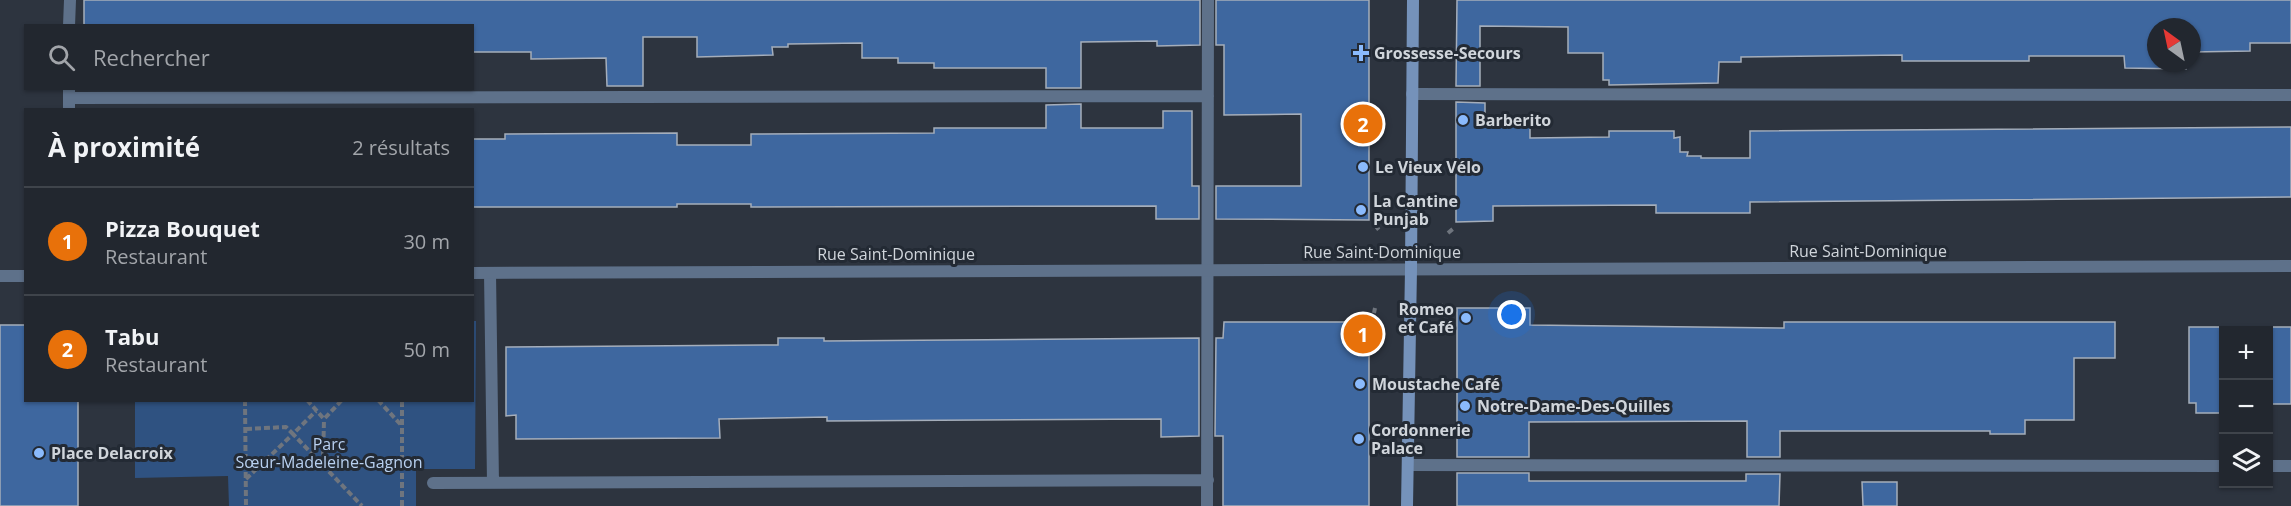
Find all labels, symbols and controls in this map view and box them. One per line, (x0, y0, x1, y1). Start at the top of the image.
north arrow (2147, 18, 2201, 72)
search box (24, 24, 474, 90)
icon: search (45, 41, 78, 74)
text: Rechercher (93, 42, 210, 72)
place label: Grossesse-Secours (1374, 42, 1521, 64)
marker: Grossesse-Secours (1352, 44, 1370, 62)
pin: 2 (1344, 102, 1382, 146)
place label: Barberito (1475, 109, 1551, 131)
marker: Barberito (1456, 113, 1470, 127)
text: À proximité (48, 129, 200, 165)
text: 2 résultats (352, 134, 450, 161)
place label: Le Vieux Vélo (1375, 156, 1481, 178)
marker: Le Vieux Vélo (1356, 160, 1370, 174)
place label: La Cantine Punjab (1373, 190, 1458, 230)
marker: La Cantine Punjab (1354, 203, 1368, 217)
text: Pizza Bouquet (105, 213, 260, 243)
text: 1 (62, 228, 73, 255)
text: 30 m (403, 228, 450, 255)
street label: Rue Saint-Dominique (1789, 240, 1947, 262)
street label: Rue Saint-Dominique (1303, 241, 1461, 263)
text: Restaurant (105, 243, 207, 270)
street label: Rue Saint-Dominique (817, 243, 975, 265)
place label: Romeo et Café (1398, 298, 1454, 338)
your location (1497, 300, 1526, 329)
marker: Romeo et Café (1459, 311, 1473, 325)
pin: 1 (1344, 312, 1382, 356)
text: Tabu (105, 321, 159, 351)
map controls (2219, 326, 2273, 488)
button: + (2219, 326, 2273, 380)
text: 2 (62, 336, 73, 363)
text: 50 m (403, 336, 450, 363)
text: Restaurant (105, 351, 207, 378)
place label: Moustache Café (1372, 373, 1500, 395)
marker: Moustache Café (1353, 377, 1367, 391)
button: − (2219, 380, 2273, 434)
place label: Notre-Dame-Des-Quilles (1477, 395, 1670, 417)
marker: Notre-Dame-Des-Quilles (1458, 399, 1472, 413)
place label: Cordonnerie Palace (1371, 419, 1470, 459)
marker: Cordonnerie Palace (1352, 432, 1366, 446)
park label: Parc Sœur-Madeleine-Gagnon (236, 433, 422, 473)
button: layers (2219, 434, 2273, 488)
place label: Place Delacroix (51, 442, 174, 464)
marker: Place Delacroix (32, 446, 46, 460)

